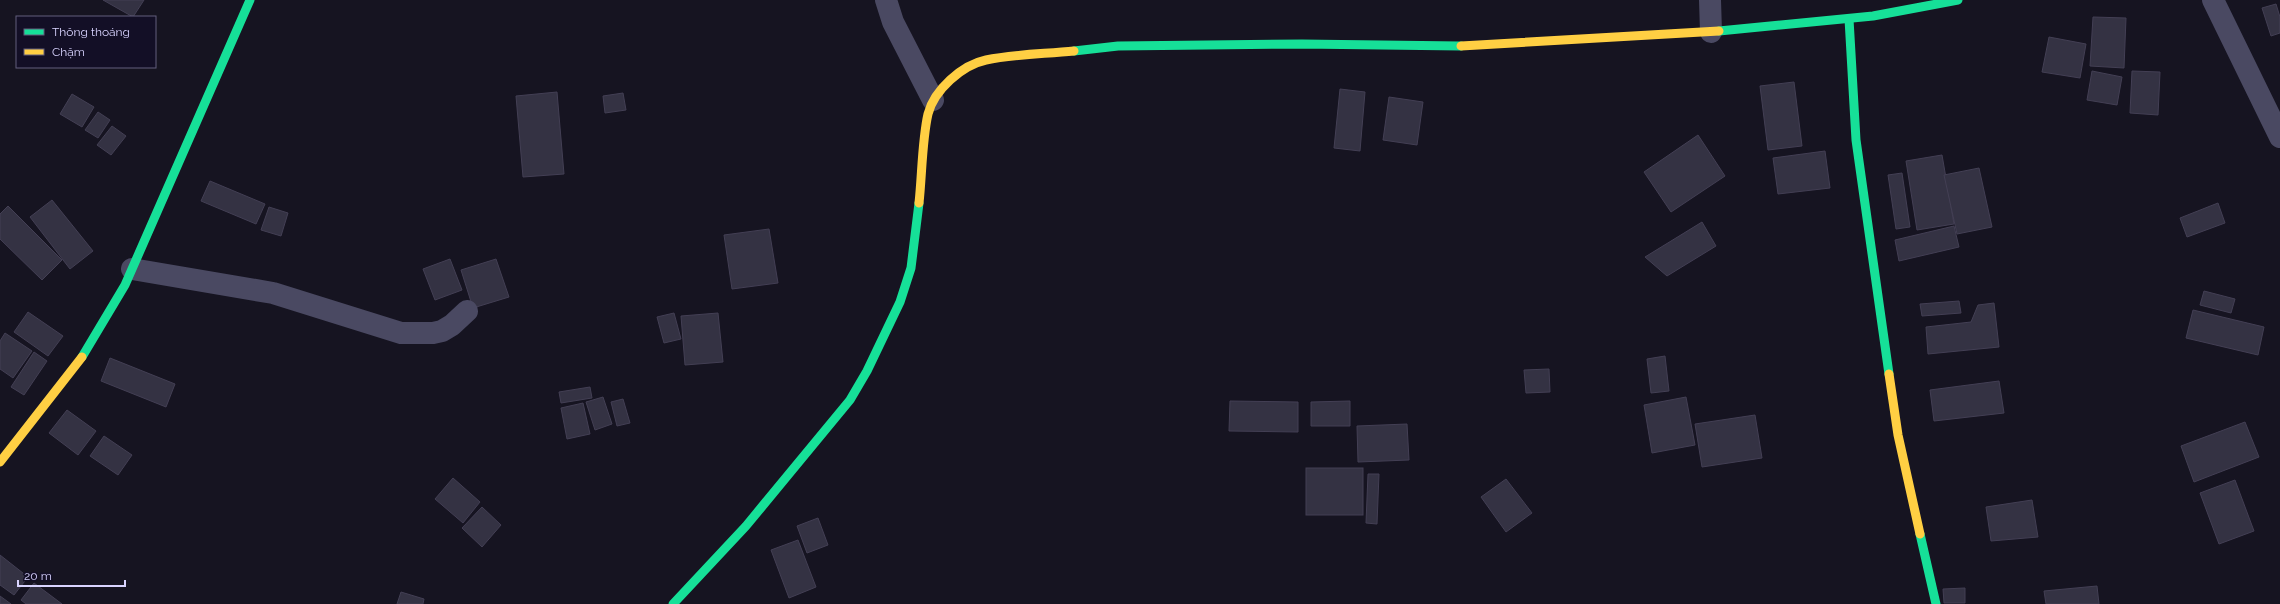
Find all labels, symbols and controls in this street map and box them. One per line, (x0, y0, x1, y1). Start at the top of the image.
legend (16, 16, 156, 68)
text: Thông thoáng (52, 25, 130, 39)
text: Chậm (52, 45, 85, 59)
scale bar (18, 562, 125, 588)
text: 20 m (24, 569, 52, 583)

